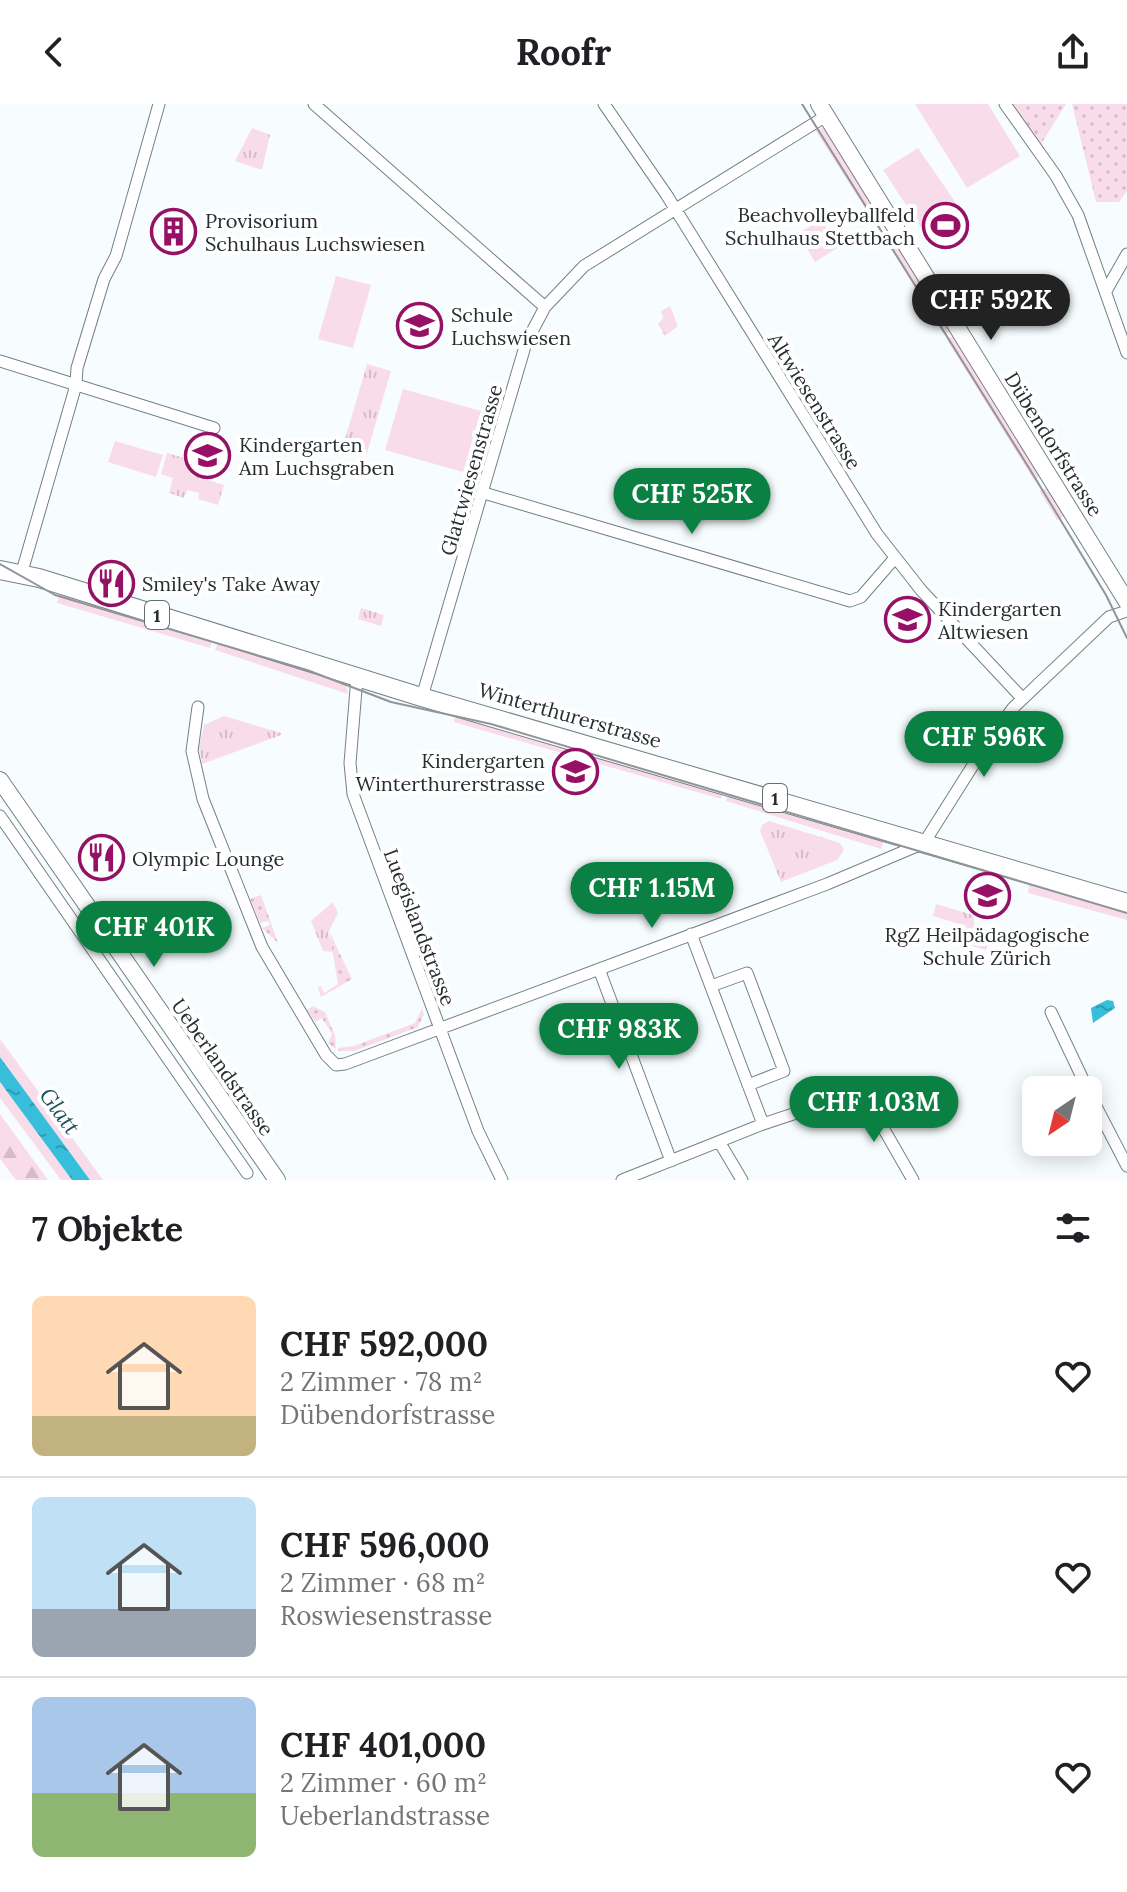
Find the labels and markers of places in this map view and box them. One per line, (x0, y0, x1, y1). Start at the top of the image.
place label: Beachvolleyballfeld Schulhaus Stettbach (725, 202, 915, 250)
sports icon: Beachvolleyballfeld Schulhaus Stettbach (922, 202, 970, 250)
building icon: Provisorium Schulhaus Luchswiesen (150, 208, 198, 256)
place label: Provisorium Schulhaus Luchswiesen (205, 208, 425, 256)
pin: CHF 592K (908, 274, 1074, 342)
school or university icon: Schule Luchswiesen (396, 302, 444, 350)
place label: Schule Luchswiesen (451, 302, 571, 350)
school or university icon: Kindergarten Am Luchsgraben (184, 431, 232, 479)
place label: Kindergarten Am Luchsgraben (238, 432, 395, 480)
pin: CHF 525K (609, 468, 775, 536)
restaurant icon: Smiley's Take Away (87, 559, 135, 607)
place label: Smiley's Take Away (142, 571, 321, 596)
school or university icon: Kindergarten Altwiesen (883, 596, 931, 644)
place label: Kindergarten Altwiesen (937, 596, 1062, 644)
pin: CHF 596K (901, 711, 1067, 779)
place label: Kindergarten Winterthurerstrasse (356, 748, 545, 796)
school or university icon: Kindergarten Winterthurerstrasse (552, 748, 600, 796)
restaurant icon: Olympic Lounge (77, 834, 125, 882)
place label: Olympic Lounge (132, 846, 284, 871)
pin: CHF 1.15M (560, 862, 744, 930)
school or university icon: RgZ Heilpädagogische Schule Zürich (963, 871, 1011, 919)
pin: CHF 401K (71, 901, 237, 969)
place label: RgZ Heilpädagogische Schule Zürich (884, 922, 1090, 970)
pin: CHF 983K (536, 1003, 702, 1071)
pin: CHF 1.03M (782, 1076, 966, 1144)

